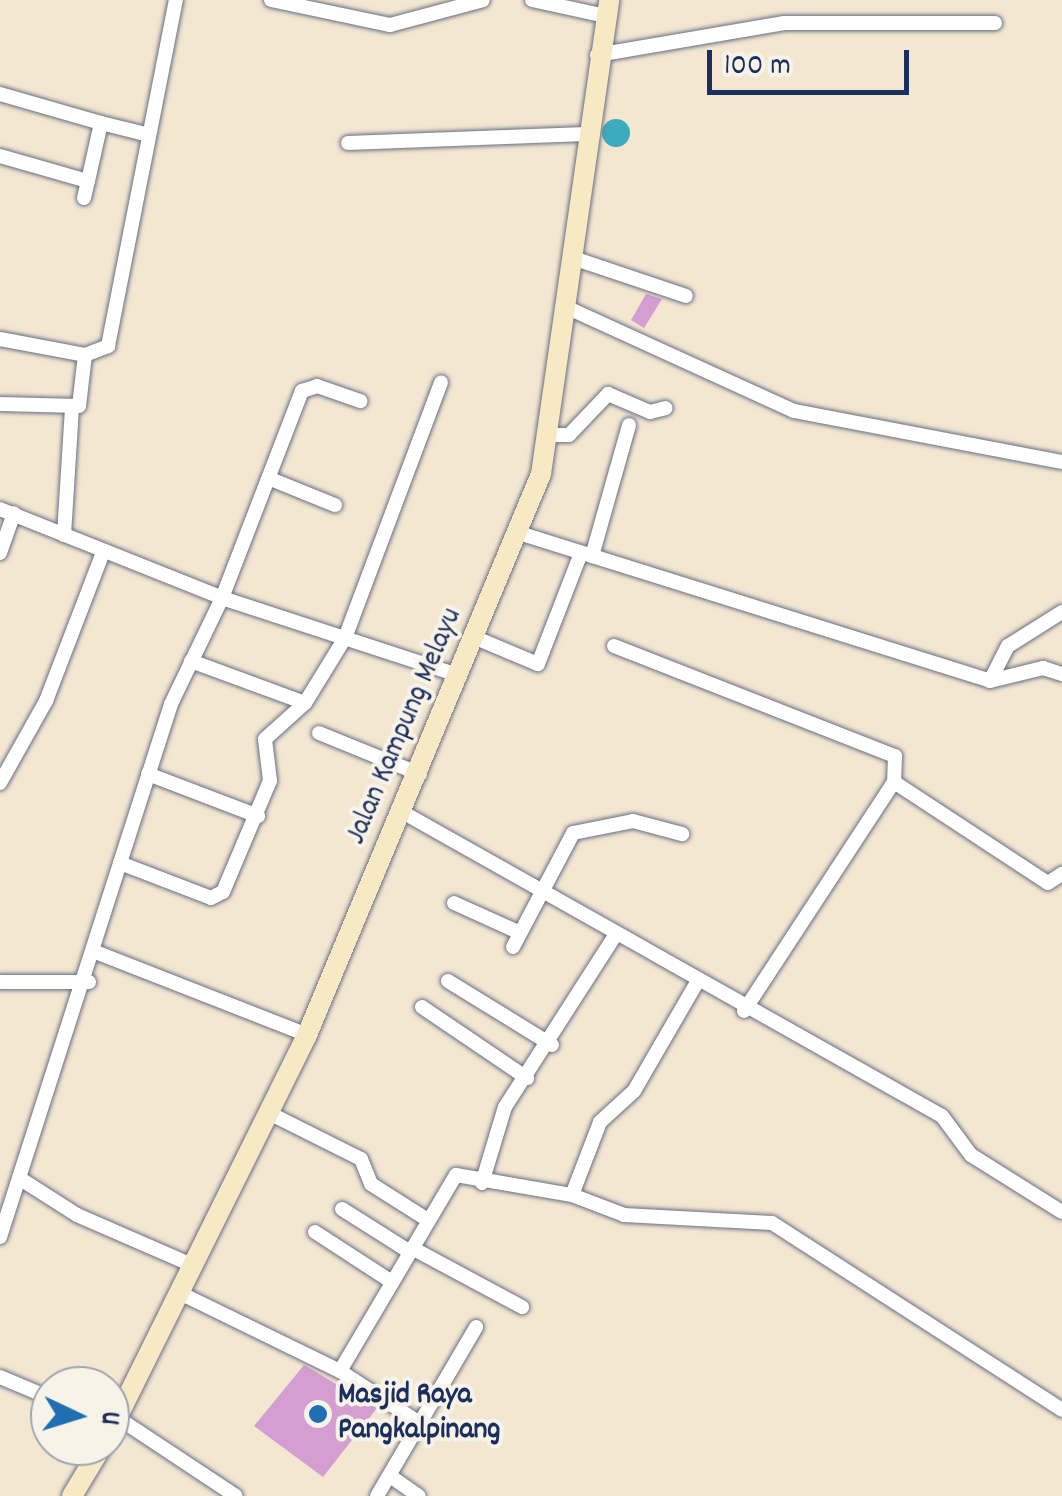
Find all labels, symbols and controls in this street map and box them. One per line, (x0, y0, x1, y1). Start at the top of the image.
scale bar (712, 30, 914, 92)
text: 100 m (724, 46, 791, 89)
street label: Jalan Kampung Melayu (340, 603, 472, 851)
north arrow (30, 1366, 130, 1466)
place label: Masjid Raya Pangkalpinang (338, 1379, 500, 1450)
marker: Masjid Raya Pangkalpinang (307, 1403, 329, 1425)
text: U (88, 1410, 128, 1426)

